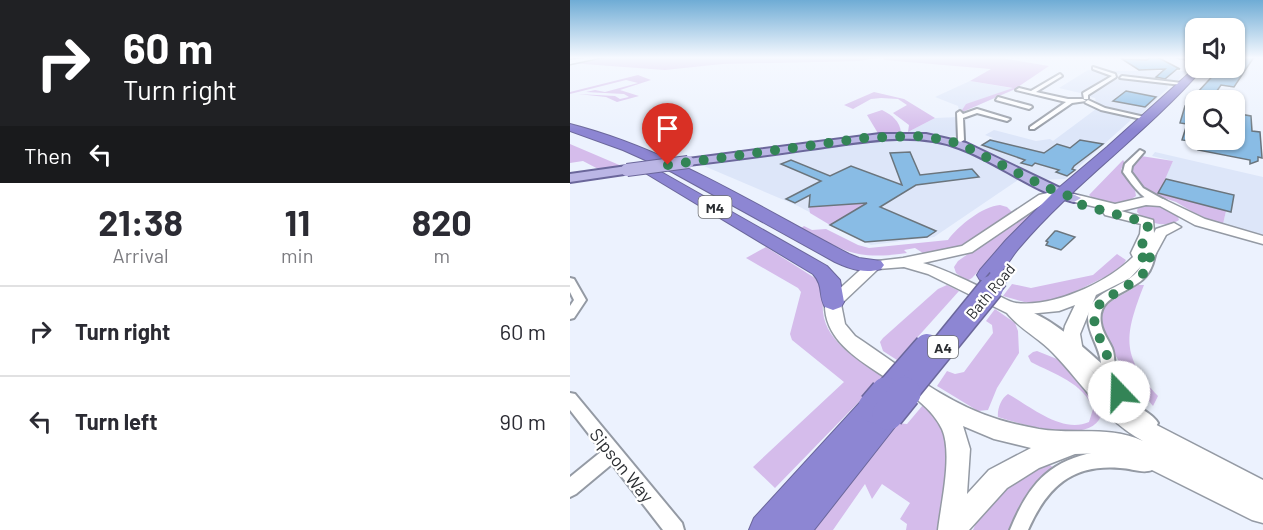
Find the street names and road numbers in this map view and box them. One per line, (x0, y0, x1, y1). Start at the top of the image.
road number: M4 (698, 196, 732, 218)
street label: Bath Road (962, 260, 1018, 322)
road number: A4 (928, 336, 958, 358)
street label: Sipson Way (585, 423, 659, 507)

